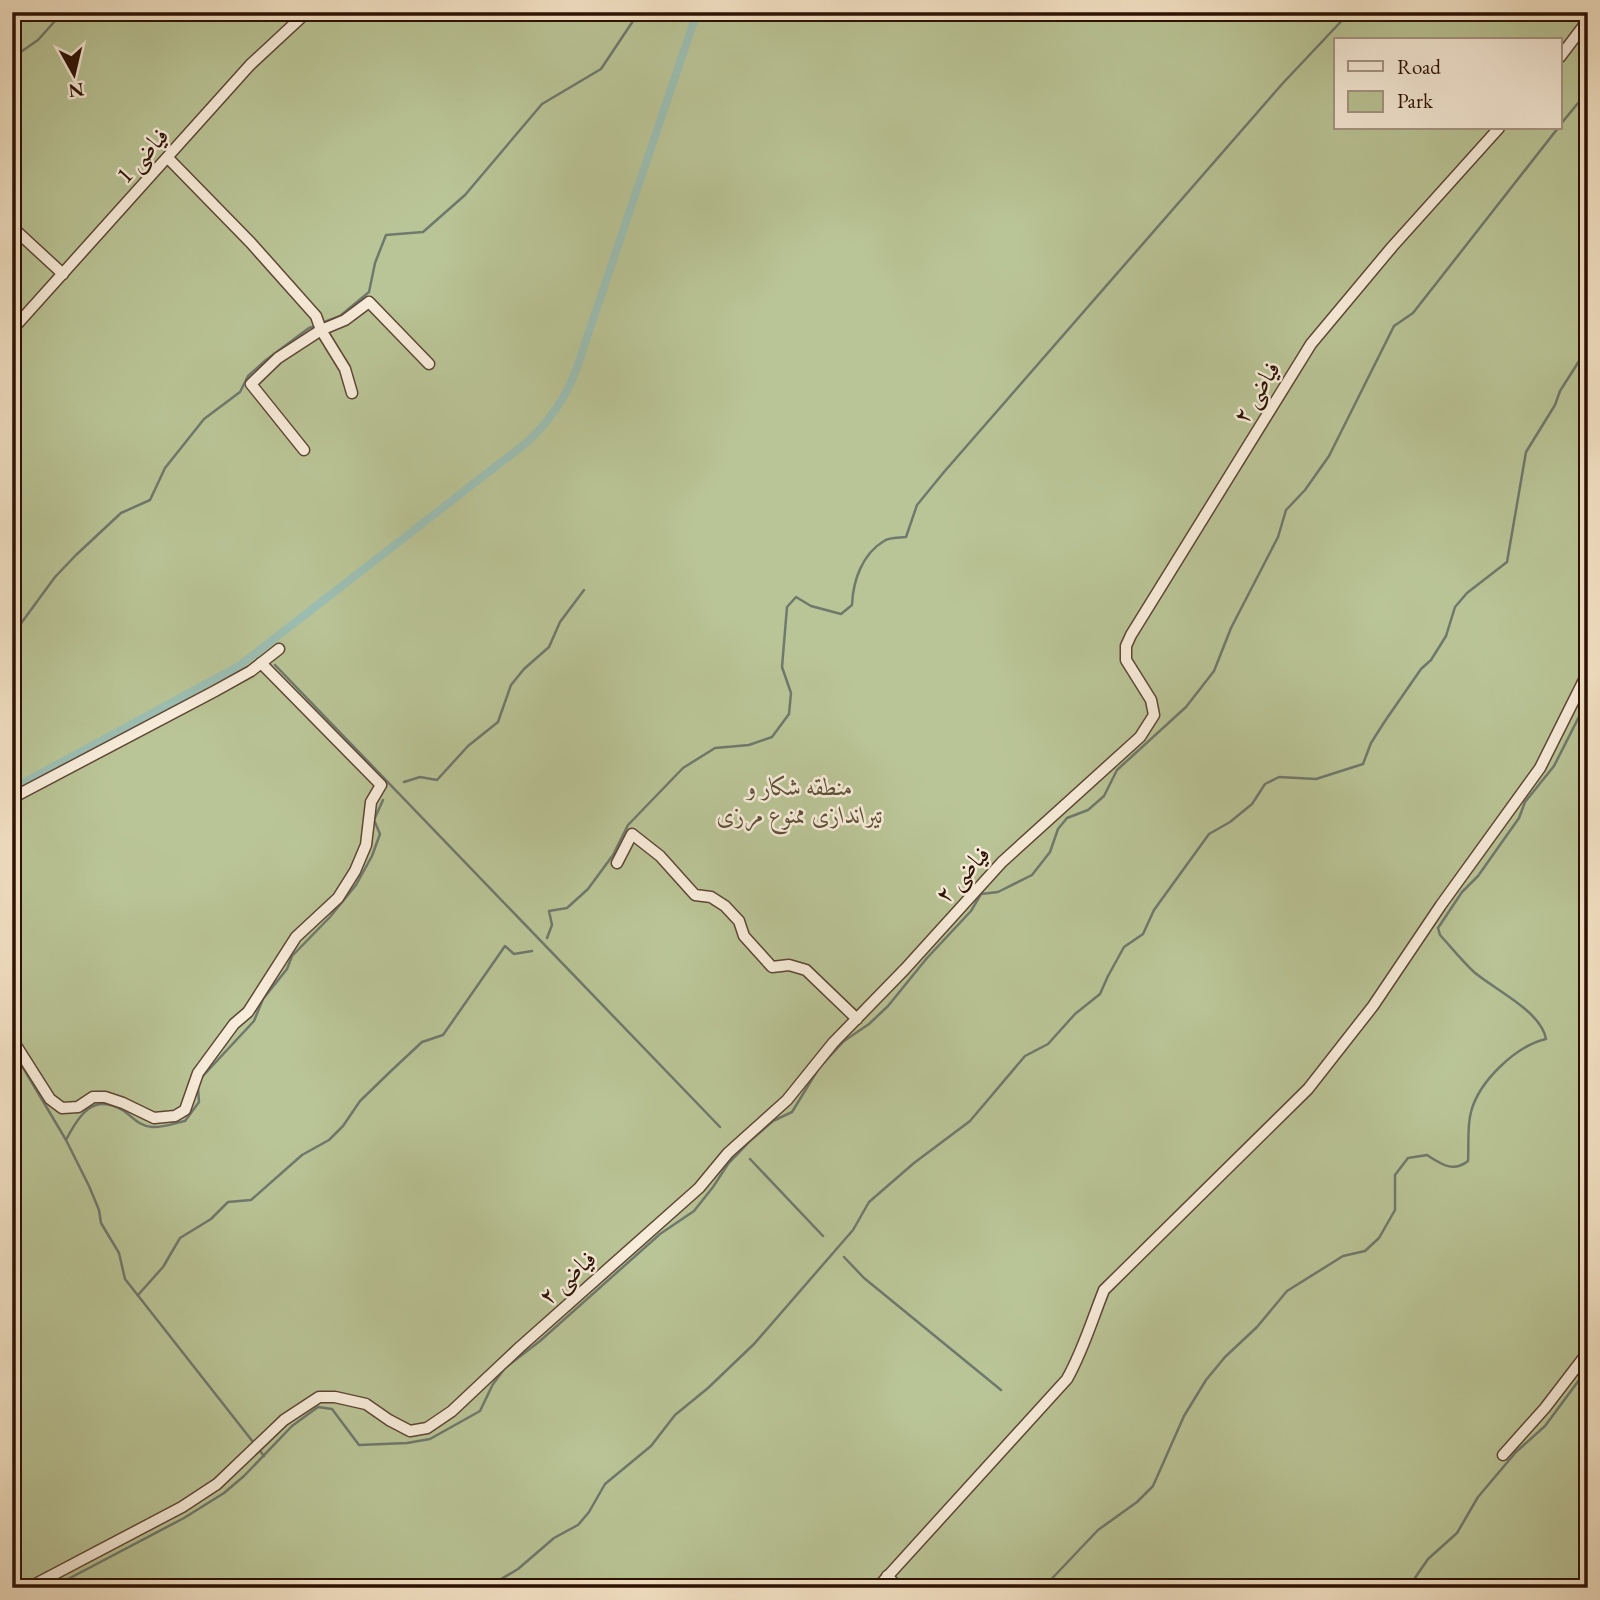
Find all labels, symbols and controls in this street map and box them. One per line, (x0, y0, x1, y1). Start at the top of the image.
north arrow (38, 38, 108, 108)
legend (1334, 38, 1562, 130)
text: Road (1397, 53, 1441, 80)
text: N (66, 77, 86, 104)
text: Park (1397, 87, 1434, 114)
street label: فیاضی 1 (109, 120, 177, 191)
street label: فیاضی ۲ (1225, 355, 1289, 430)
park label: منطقه شکار و تیراندازی ممنوع مرزی (717, 771, 883, 835)
street label: فیاضی ۲ (928, 839, 998, 911)
street label: فیاضی ۲ (532, 1243, 604, 1313)

